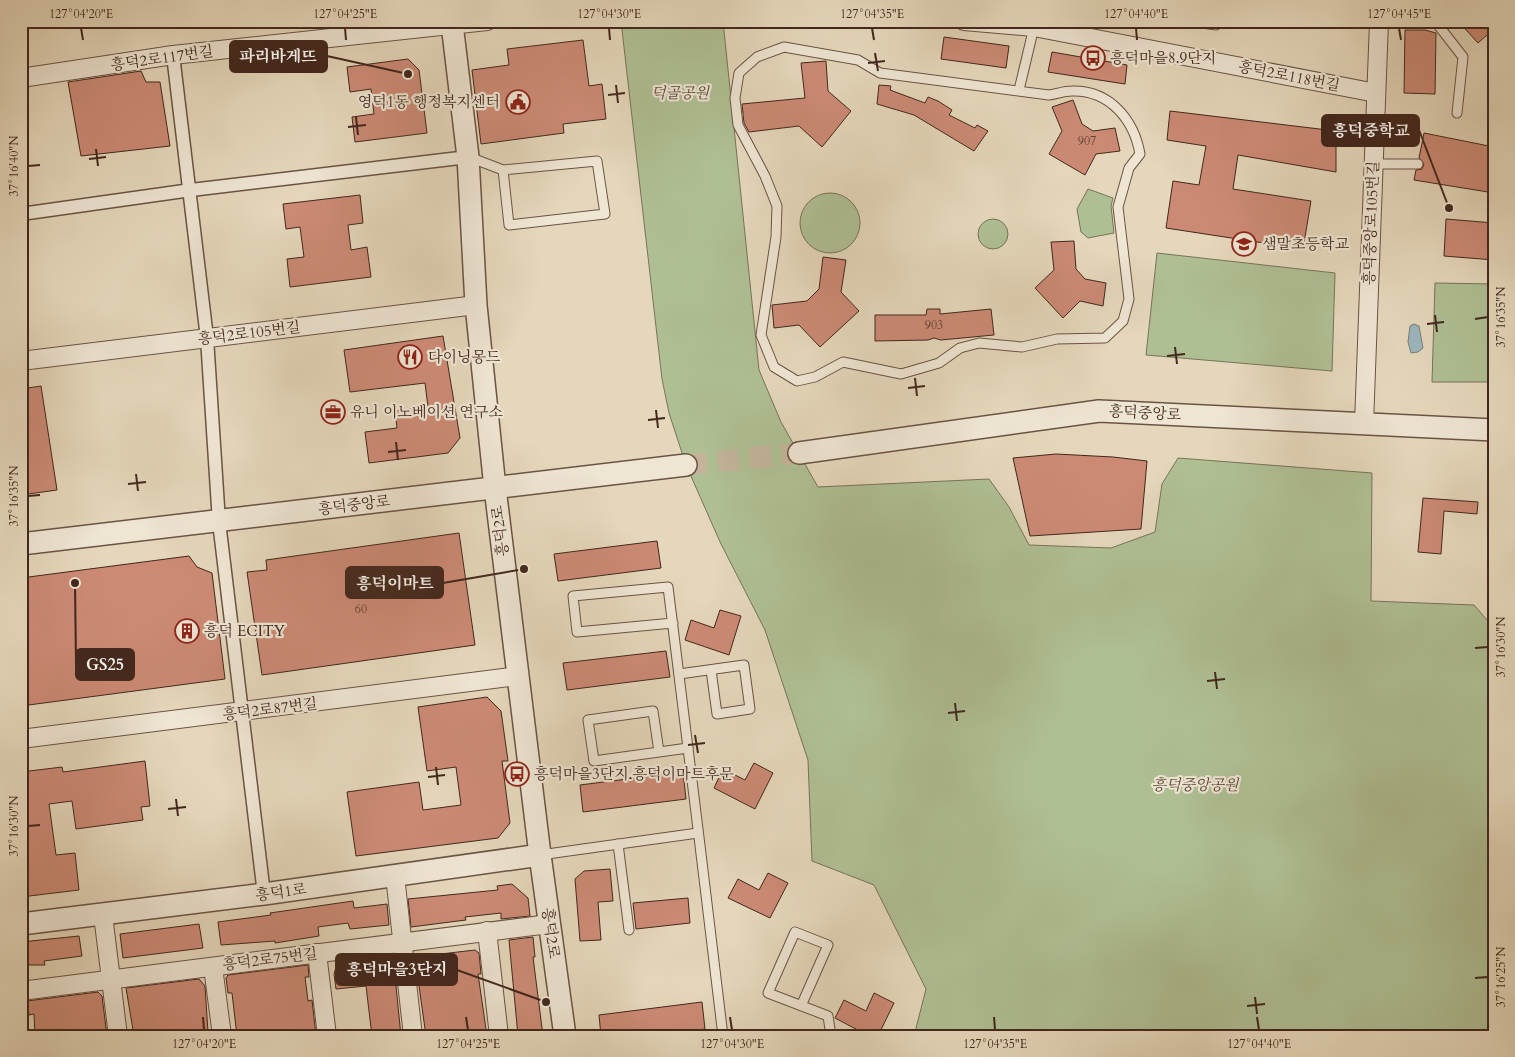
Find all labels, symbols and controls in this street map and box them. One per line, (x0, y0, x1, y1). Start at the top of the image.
text: 127°04'20"E (49, 6, 113, 22)
text: 127°04'25"E (313, 6, 377, 22)
text: 127°04'30"E (577, 6, 641, 22)
text: 127°04'35"E (840, 6, 904, 22)
text: 127°04'40"E (1104, 6, 1168, 22)
text: 127°04'45"E (1367, 6, 1431, 22)
street label: 흥덕2로117번길 (110, 41, 214, 75)
callout: 파리바게뜨 (230, 41, 327, 72)
bus stop icon: 흥덕마을8.9단지 (1080, 45, 1106, 71)
text: 파리바게뜨 (239, 46, 317, 68)
place label: 흥덕마을8.9단지 (1110, 48, 1216, 68)
street label: 흥덕2로118번길 (1236, 56, 1342, 96)
park label: 덕골공원 (651, 83, 710, 103)
public building icon: 영덕1동 행정복지센터 (505, 89, 531, 115)
place label: 영덕1동 행정복지센터 (358, 92, 500, 112)
callout: 흥덕중학교 (1322, 115, 1419, 146)
text: 흥덕중학교 (1332, 120, 1410, 142)
house number: 907 (1078, 133, 1096, 149)
text: 37°16'40"N (6, 135, 22, 196)
street label: 흥덕중앙로105번길 (1359, 160, 1383, 286)
school or university icon: 샘말초등학교 (1231, 231, 1257, 257)
place label: 샘말초등학교 (1262, 234, 1349, 254)
text: 37°16'35"N (1493, 286, 1509, 347)
street label: 흥덕2로105번길 (197, 317, 301, 349)
house number: 903 (925, 317, 943, 333)
restaurant icon: 다이닝몽드 (397, 344, 423, 370)
place label: 다이닝몽드 (428, 347, 501, 367)
office icon: 유니 이노베이션 연구소 (320, 399, 346, 425)
street label: 흥덕중앙로 (1108, 401, 1182, 425)
place label: 유니 이노베이션 연구소 (350, 402, 503, 422)
text: 37°16'35"N (6, 465, 22, 526)
street label: 흥덕중앙로 (317, 491, 392, 519)
street label: 흥덕2로 (487, 504, 513, 558)
callout: 흥덕이마트 (346, 567, 443, 598)
text: 흥덕이마트 (356, 573, 434, 595)
house number: 60 (355, 601, 367, 617)
text: 37°16'30"N (1493, 616, 1509, 677)
building icon: 흥덕 ECITY (174, 618, 200, 644)
place label: 흥덕 ECITY (204, 621, 286, 641)
callout: GS25 (76, 649, 134, 680)
text: GS25 (86, 654, 124, 676)
street label: 흥덕2로87번길 (221, 693, 319, 725)
bus stop icon: 흥덕마을3단지.흥덕이마트후문 (504, 761, 530, 787)
place label: 흥덕마을3단지.흥덕이마트후문 (534, 764, 734, 784)
park label: 흥덕중앙공원 (1152, 775, 1240, 795)
text: 37°16'30"N (6, 795, 22, 856)
street label: 흥덕1로 (254, 878, 308, 905)
street label: 흥덕2로 (538, 906, 565, 960)
street label: 흥덕2로75번길 (221, 943, 319, 975)
text: 37°16'25"N (1493, 946, 1509, 1007)
callout: 흥덕마을3단지 (336, 954, 457, 985)
text: 흥덕마을3단지 (347, 959, 447, 981)
text: 127°04'20"E (172, 1036, 236, 1052)
text: 127°04'25"E (436, 1036, 500, 1052)
text: 127°04'30"E (700, 1036, 764, 1052)
text: 127°04'35"E (963, 1036, 1027, 1052)
text: 127°04'40"E (1227, 1036, 1291, 1052)

